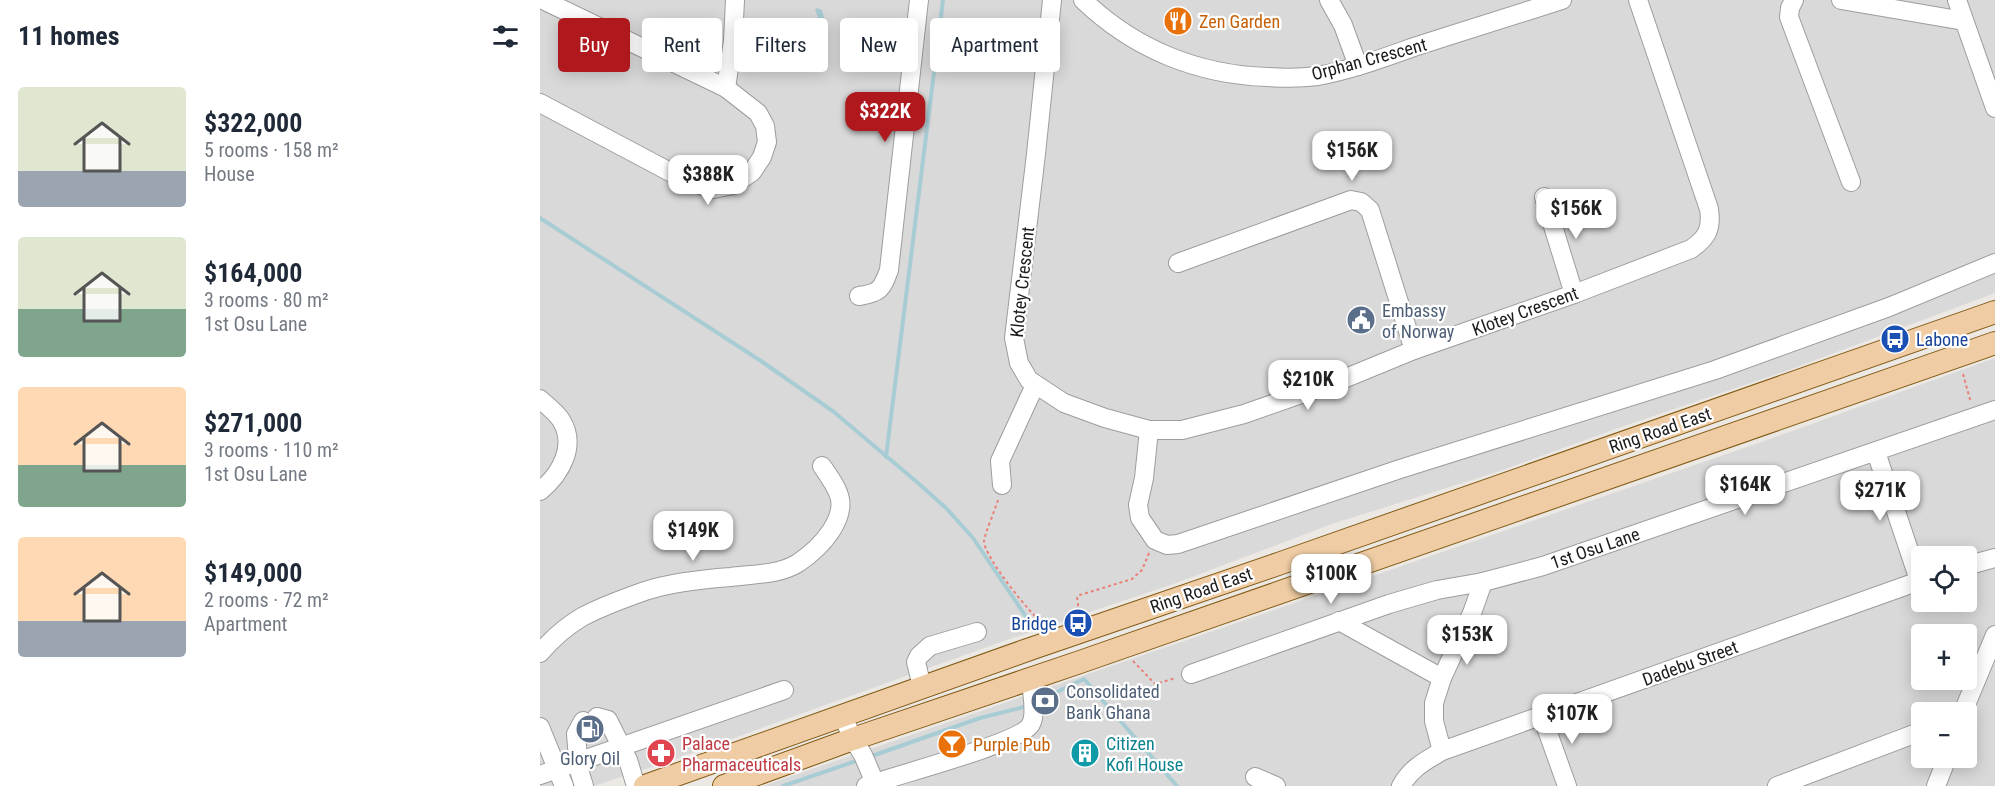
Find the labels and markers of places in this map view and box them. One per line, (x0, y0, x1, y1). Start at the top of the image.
restaurant icon: Zen Garden (1162, 5, 1194, 37)
place label: Zen Garden (1199, 11, 1280, 32)
pin: $322K (843, 92, 927, 143)
pin: $156K (1310, 131, 1394, 182)
pin: $388K (666, 155, 750, 206)
pin: $156K (1534, 189, 1618, 240)
place label: Embassy of Norway (1382, 300, 1455, 342)
public building icon: Embassy of Norway (1345, 304, 1377, 336)
bus stop icon: Labone (1879, 323, 1911, 355)
place label: Labone (1916, 329, 1968, 350)
pin: $210K (1266, 360, 1350, 411)
pin: $164K (1703, 465, 1787, 516)
pin: $271K (1838, 471, 1922, 522)
pin: $149K (651, 511, 735, 562)
pin: $100K (1289, 554, 1373, 605)
bus stop icon: Bridge (1062, 607, 1094, 639)
place label: Bridge (1011, 613, 1057, 634)
pin: $153K (1425, 615, 1509, 666)
place label: Consolidated Bank Ghana (1066, 681, 1160, 723)
bank icon: Consolidated Bank Ghana (1029, 685, 1061, 717)
pin: $107K (1530, 694, 1614, 745)
fuel station icon: Glory Oil (574, 713, 606, 745)
bar icon: Purple Pub (936, 728, 968, 760)
place label: Palace Pharmaceuticals (682, 733, 801, 775)
place label: Citizen Kofi House (1106, 733, 1183, 775)
place label: Purple Pub (973, 734, 1050, 755)
pharmacy icon: Palace Pharmaceuticals (645, 737, 677, 769)
building icon: Citizen Kofi House (1069, 737, 1101, 769)
place label: Glory Oil (560, 748, 620, 769)

